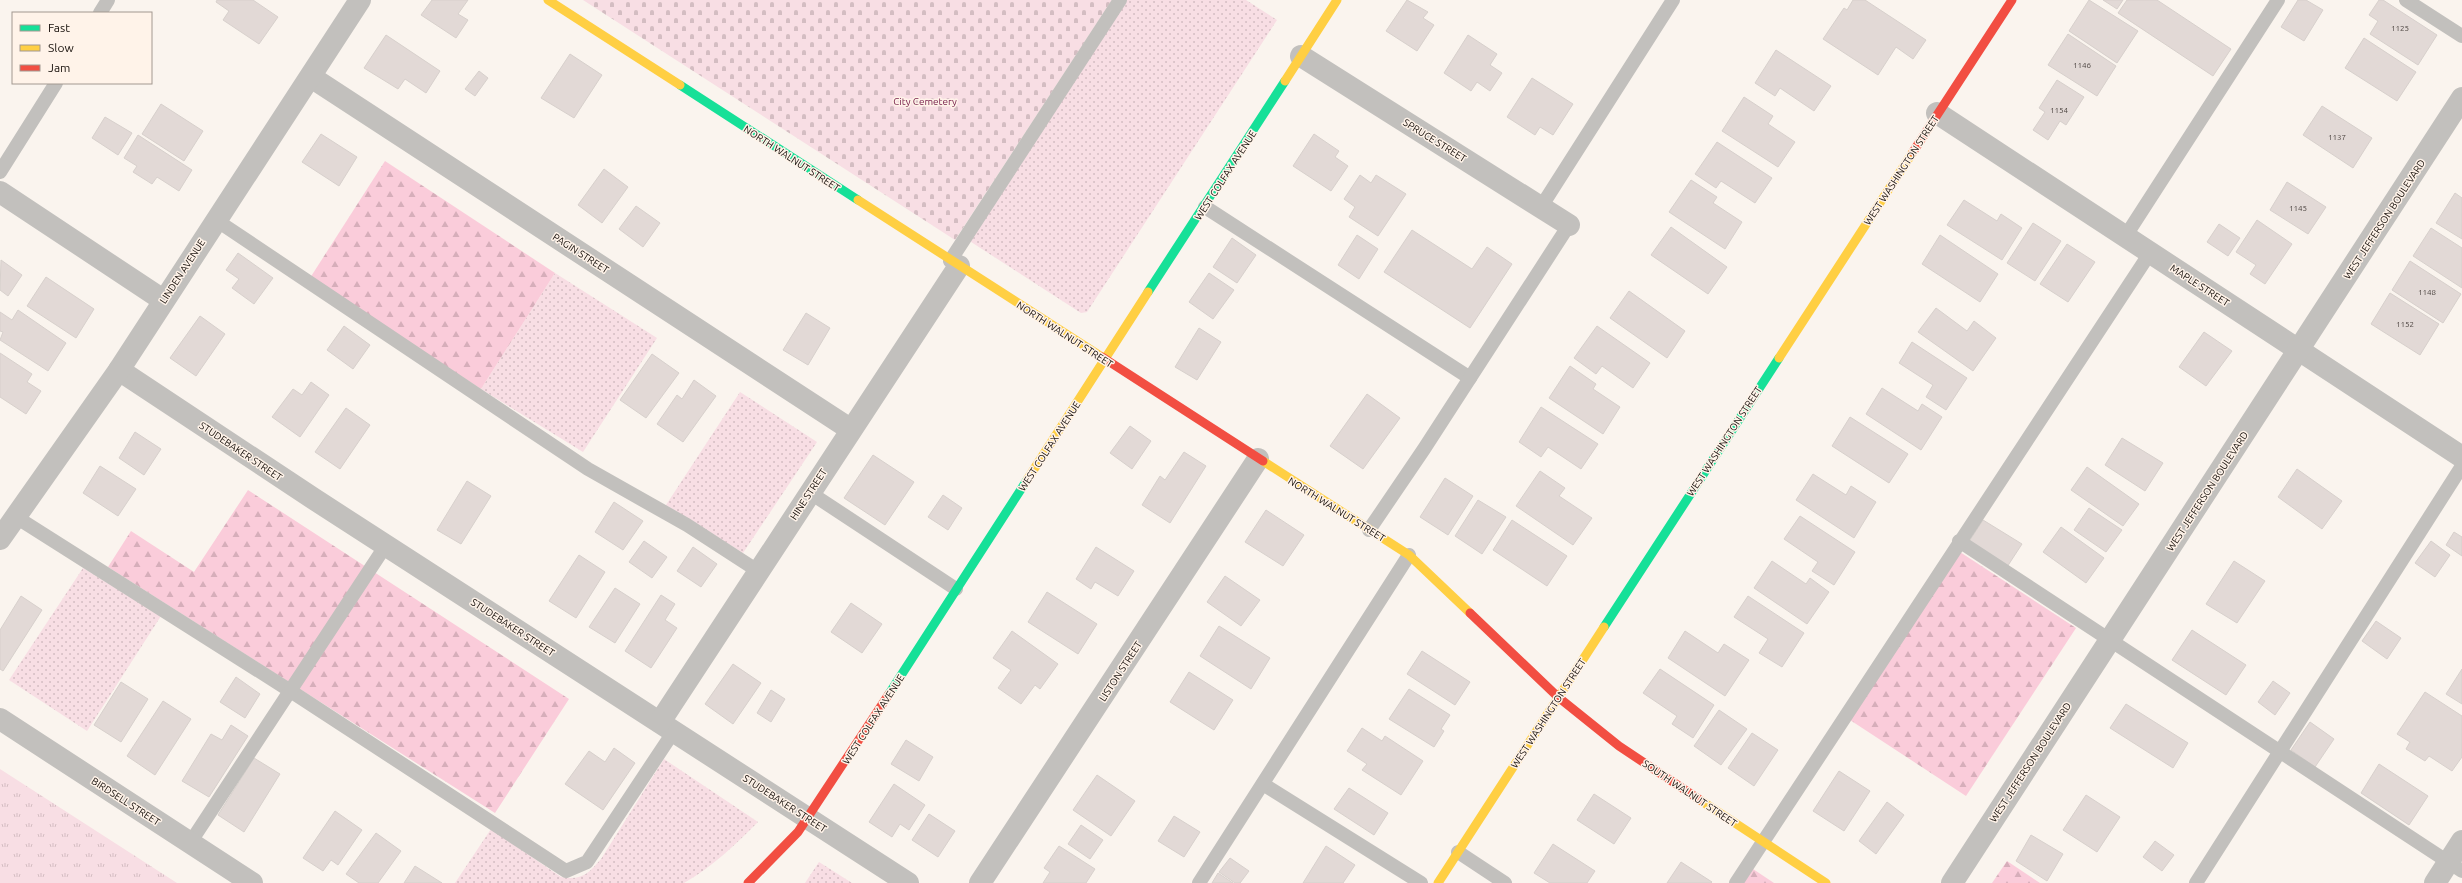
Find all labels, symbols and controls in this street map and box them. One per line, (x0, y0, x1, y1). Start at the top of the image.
legend (12, 12, 152, 84)
text: Fast (48, 21, 70, 34)
house number: 1125 (2391, 24, 2409, 33)
text: Slow (48, 41, 74, 54)
text: Jam (48, 61, 70, 74)
house number: 1146 (2073, 61, 2092, 70)
park label: City Cemetery (893, 96, 957, 107)
house number: 1154 (2050, 106, 2069, 115)
street label: WEST WASHINGTON STREET (1862, 113, 1941, 227)
street label: SPRUCE STREET (1401, 117, 1469, 164)
street label: NORTH WALNUT STREET (742, 123, 842, 194)
street label: WEST COLFAX AVENUE (1192, 128, 1259, 222)
house number: 1137 (2328, 133, 2346, 142)
street label: WEST JEFFERSON BOULEVARD (2342, 157, 2427, 281)
house number: 1145 (2289, 204, 2307, 213)
street label: PAGIN STREET (551, 231, 611, 276)
street label: LINDEN AVENUE (158, 237, 208, 305)
street label: MAPLE STREET (2168, 262, 2232, 309)
house number: 1148 (2418, 288, 2437, 297)
street label: NORTH WALNUT STREET (1015, 299, 1115, 370)
house number: 1152 (2396, 320, 2414, 329)
street label: WEST WASHINGTON STREET (1685, 384, 1764, 498)
street label: WEST COLFAX AVENUE (1016, 399, 1083, 493)
street label: STUDEBAKER STREET (197, 420, 284, 483)
street label: WEST JEFFERSON BOULEVARD (2165, 429, 2250, 553)
street label: HINE STREET (788, 466, 829, 522)
street label: NORTH WALNUT STREET (1286, 475, 1388, 544)
street label: STUDEBAKER STREET (469, 596, 557, 659)
street label: LISTON STREET (1097, 639, 1144, 703)
street label: WEST WASHINGTON STREET (1509, 656, 1588, 770)
street label: WEST COLFAX AVENUE (840, 672, 907, 766)
street label: WEST JEFFERSON BOULEVARD (1988, 700, 2073, 824)
street label: SOUTH WALNUT STREET (1641, 758, 1739, 829)
street label: STUDEBAKER STREET (741, 772, 829, 835)
street label: BIRDSELL STREET (89, 775, 162, 828)

